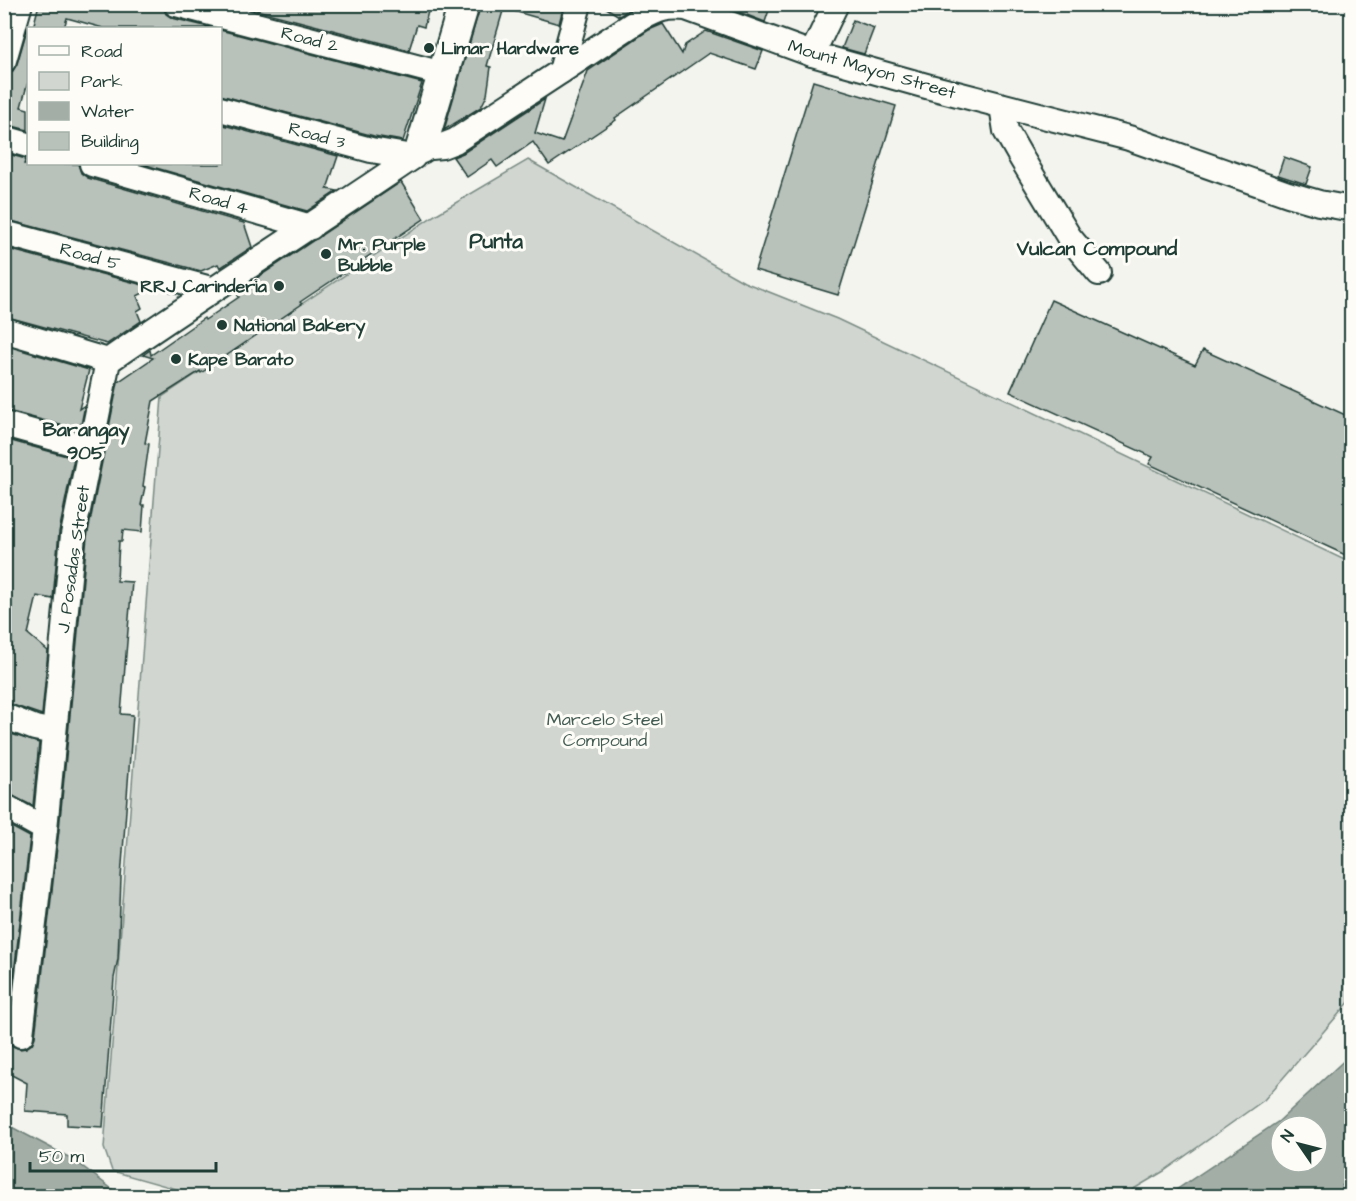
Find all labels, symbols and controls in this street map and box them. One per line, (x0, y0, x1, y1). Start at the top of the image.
street label: Road 2 (278, 20, 342, 59)
legend (27, 27, 222, 165)
street label: Mount Mayon Street (785, 34, 959, 107)
place label: Limar Hardware (441, 36, 579, 61)
text: Road (81, 39, 122, 64)
marker: Limar Hardware (422, 41, 436, 55)
text: Park (81, 69, 123, 94)
text: Water (81, 99, 134, 124)
street label: Road 3 (286, 116, 348, 155)
text: Building (81, 129, 139, 155)
street label: Road 4 (186, 180, 252, 221)
district label: Punta (469, 227, 523, 256)
place label: Mr. Purple Bubble (338, 232, 426, 278)
district label: Vulcan Compound (1016, 235, 1178, 263)
street label: Road 5 (57, 236, 123, 277)
marker: Mr. Purple Bubble (319, 247, 333, 261)
place label: RRJ Carinderia (140, 274, 268, 299)
marker: RRJ Carinderia (272, 279, 286, 293)
place label: National Bakery (234, 313, 365, 339)
marker: National Bakery (215, 318, 229, 332)
place label: Kape Barato (188, 347, 294, 372)
marker: Kape Barato (169, 352, 183, 366)
district label: Barangay 905 (42, 416, 130, 467)
street label: J. Posadas Street (51, 483, 96, 635)
park label: Marcelo Steel Compound (547, 707, 663, 753)
north arrow (1269, 1114, 1329, 1174)
text: N (1276, 1126, 1299, 1146)
scale bar (30, 1135, 216, 1173)
text: 50 m (39, 1144, 84, 1169)

